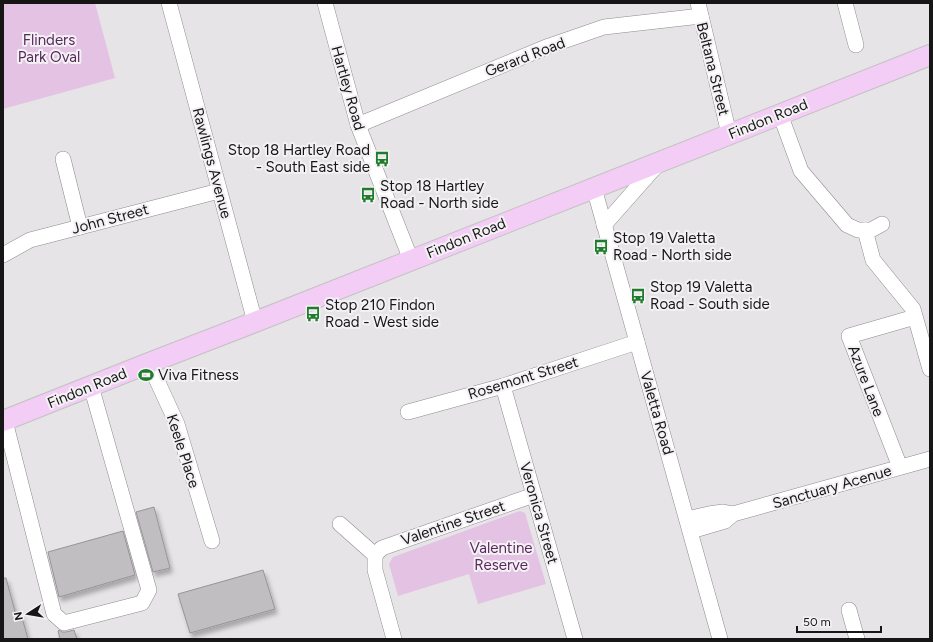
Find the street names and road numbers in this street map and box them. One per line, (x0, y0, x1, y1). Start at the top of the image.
street label: Beltana Street (693, 20, 733, 118)
street label: Gerard Road (482, 33, 568, 81)
street label: Hartley Road (327, 44, 369, 132)
street label: Findon Road (726, 95, 810, 143)
street label: Rawlings Avenue (189, 106, 235, 220)
street label: John Street (70, 200, 151, 238)
street label: Findon Road (424, 214, 508, 262)
street label: Azure Lane (844, 343, 888, 419)
street label: Rosemont Street (466, 353, 581, 403)
street label: Findon Road (45, 364, 129, 412)
street label: Valetta Road (636, 369, 678, 457)
street label: Keele Place (163, 412, 203, 490)
street label: Veronica Street (516, 460, 562, 566)
street label: Sanctuary Acenue (770, 461, 894, 513)
street label: Valentine Street (399, 497, 508, 549)

